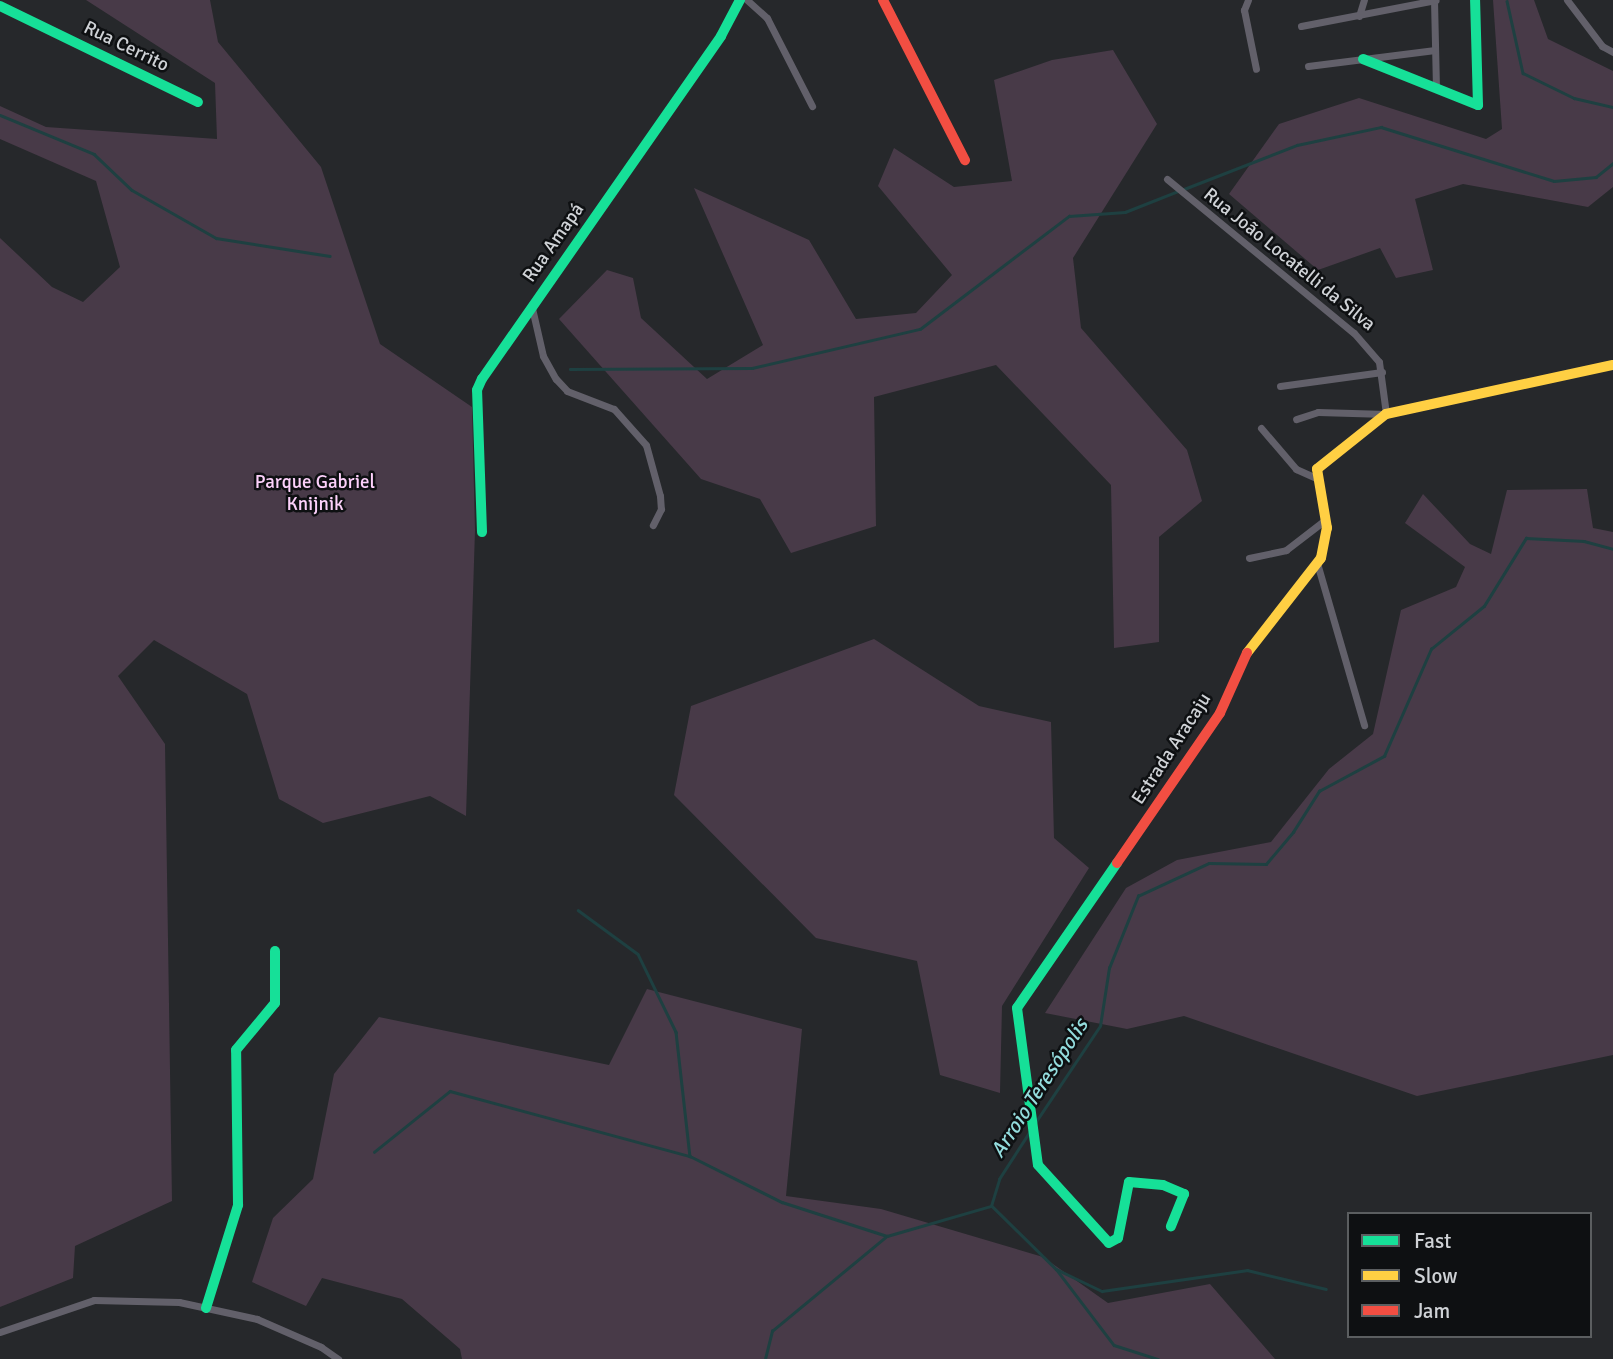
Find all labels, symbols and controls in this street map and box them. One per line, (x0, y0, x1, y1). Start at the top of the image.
street label: Rua Cerrito (80, 17, 172, 77)
street label: Rua João Locatelli da Silva (1199, 184, 1379, 336)
street label: Rua Amapá (518, 199, 590, 287)
park label: Parque Gabriel Knijnik (255, 472, 375, 516)
street label: Estrada Aracaju (1127, 689, 1217, 809)
water label: Arroio Teresópolis (985, 1014, 1093, 1162)
legend (1347, 1212, 1592, 1338)
text: Fast (1414, 1228, 1451, 1254)
text: Slow (1414, 1263, 1458, 1289)
text: Jam (1414, 1298, 1450, 1324)

